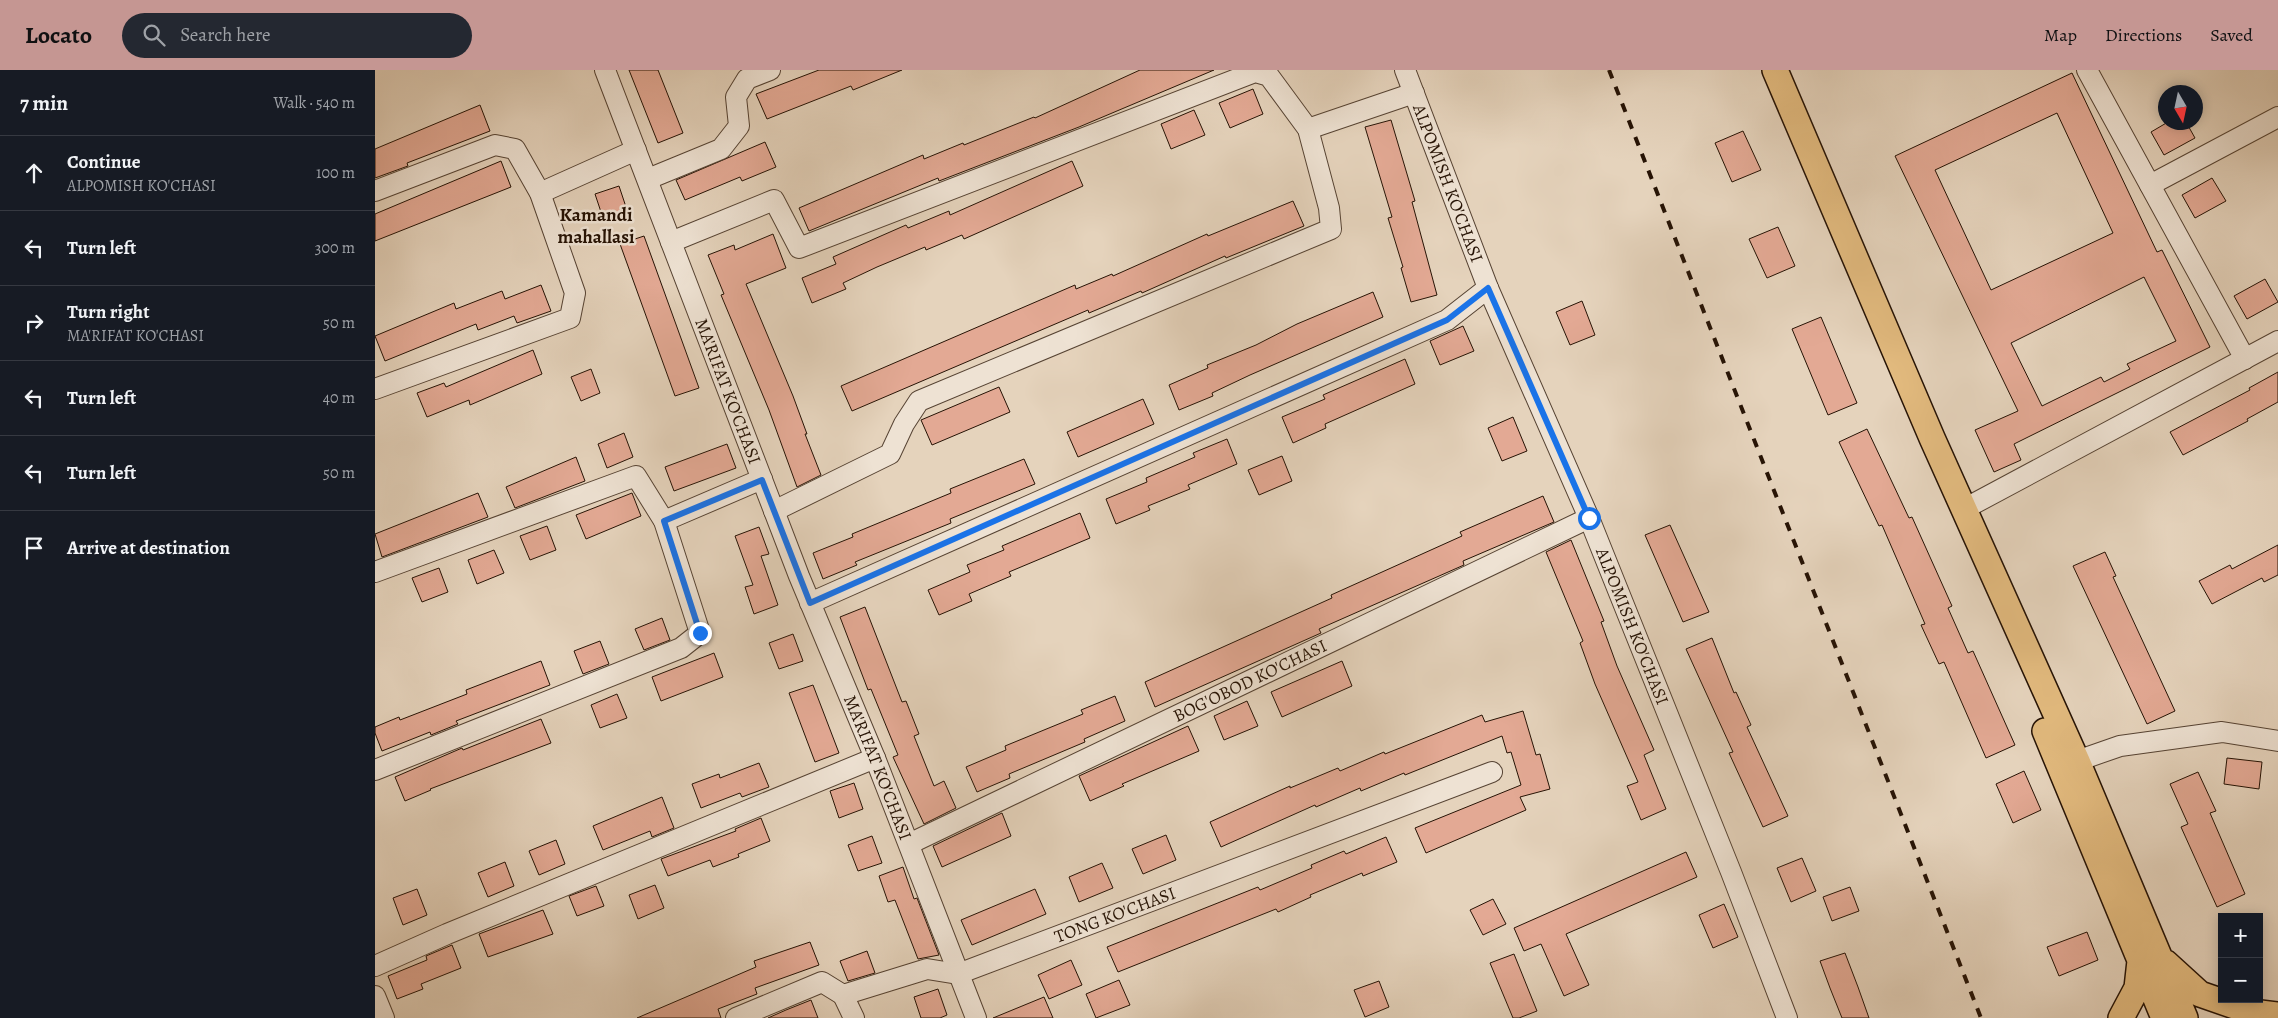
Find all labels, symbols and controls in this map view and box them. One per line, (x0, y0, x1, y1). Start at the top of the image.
search box (122, 13, 472, 58)
text: Locato (25, 19, 92, 51)
icon: search (140, 21, 168, 49)
text: Search here (180, 22, 271, 48)
text: Map (2044, 23, 2077, 47)
text: Directions (2105, 23, 2182, 47)
text: Saved (2210, 23, 2253, 47)
north arrow (2158, 85, 2203, 130)
text: 7 min (20, 89, 68, 117)
text: Walk · 540 m (273, 92, 355, 114)
street label: ALPOMISH KO'CHASI (1407, 100, 1489, 266)
text: Continue (67, 149, 141, 175)
icon: ahead (20, 159, 48, 187)
text: 100 m (316, 162, 355, 184)
text: ALPOMISH KO'CHASI (67, 175, 216, 197)
district label: Kamandi mahallasi (557, 202, 635, 250)
icon: left (20, 234, 48, 262)
text: Turn left (67, 235, 136, 261)
text: 300 m (315, 237, 355, 259)
text: Turn right (67, 299, 149, 325)
icon: right (20, 309, 48, 337)
text: 50 m (323, 312, 355, 334)
street label: MA'RIFAT KO'CHASI (689, 315, 767, 468)
text: MA'RIFAT KO'CHASI (67, 325, 204, 347)
icon: left (20, 384, 48, 412)
text: Turn left (67, 385, 136, 411)
text: 40 m (323, 387, 355, 409)
icon: left (20, 459, 48, 487)
text: Turn left (67, 460, 136, 486)
text: 50 m (323, 462, 355, 484)
route start (1578, 507, 1601, 530)
icon: arrive (20, 534, 48, 562)
text: Arrive at destination (67, 535, 230, 561)
street label: ALPOMISH KO'CHASI (1590, 543, 1675, 708)
route end (689, 622, 712, 645)
street label: BOG'OBOD KO'CHASI (1169, 634, 1331, 728)
street label: MA'RIFAT KO'CHASI (838, 691, 918, 843)
street label: TONG KO'CHASI (1051, 881, 1179, 949)
map controls (2218, 913, 2263, 1003)
button: + (2218, 913, 2263, 958)
button: − (2218, 958, 2263, 1003)

